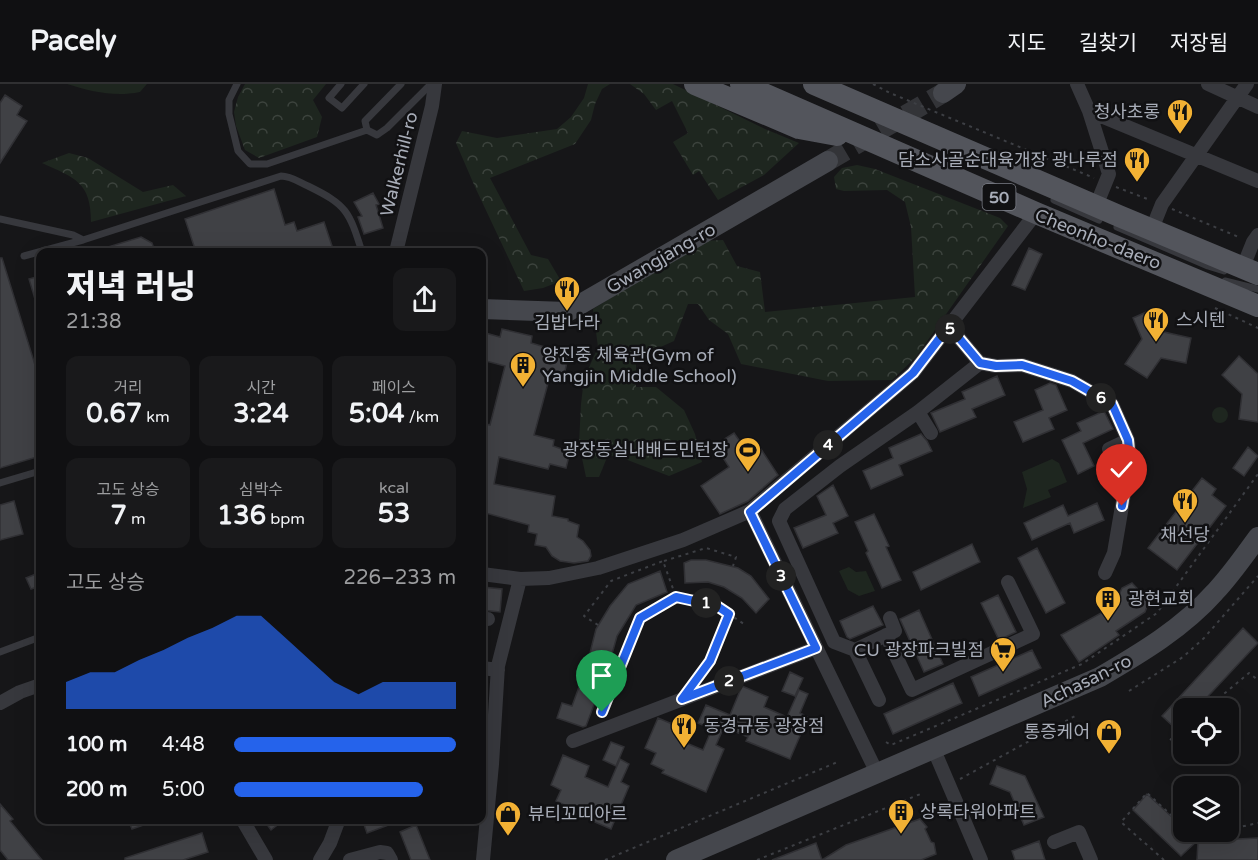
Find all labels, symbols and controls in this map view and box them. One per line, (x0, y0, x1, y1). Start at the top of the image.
text: Pacely (30, 24, 117, 58)
text: 지도 (1007, 31, 1046, 56)
text: 길찾기 (1079, 31, 1137, 56)
text: 저장됨 (1170, 31, 1228, 56)
restaurant icon: 청사초롱 (1165, 97, 1195, 135)
place label: 청사초롱 (1094, 101, 1160, 123)
street label: Walkerhill-ro (375, 109, 423, 219)
restaurant icon: 담소사골순대육개장 광나루점 (1122, 145, 1152, 183)
place label: 담소사골순대육개장 광나루점 (898, 149, 1118, 171)
road number: 50 (982, 184, 1016, 210)
street label: Cheonho-daero (1032, 204, 1164, 274)
street label: Gwangjang-ro (603, 218, 719, 298)
text: 저녁 러닝 (66, 268, 196, 307)
button: share (393, 268, 456, 331)
restaurant icon: 김밥나라 (552, 274, 582, 312)
restaurant icon: 스시텐 (1141, 305, 1171, 343)
place label: 스시텐 (1176, 309, 1226, 331)
text: 21:38 (66, 310, 121, 334)
place label: 김밥나라 (534, 312, 601, 334)
pin: 5 (935, 314, 965, 344)
text: 5 (945, 319, 955, 339)
place label: 양진중 체육관(Gym of Yangjin Middle School) (542, 344, 737, 387)
building icon: 양진중 체육관(Gym of Yangjin Middle School) (508, 350, 538, 388)
text: 거리 (113, 378, 143, 398)
text: 시간 (246, 378, 276, 398)
text: 페이스 (372, 378, 416, 398)
pin: 6 (1086, 383, 1116, 413)
text: 6 (1096, 388, 1106, 408)
text: 0.67 (86, 398, 142, 429)
text: 3:24 (233, 398, 289, 429)
text: 5:04 (349, 398, 405, 429)
text: km (142, 407, 170, 427)
text: /km (405, 407, 439, 427)
pin: 4 (813, 430, 843, 460)
sports icon: 광장동실내배드민턴장 (733, 435, 763, 473)
text: 4 (823, 435, 833, 455)
place label: 광장동실내배드민턴장 (562, 439, 728, 461)
pin (1096, 444, 1147, 506)
icon: check (1105, 453, 1138, 486)
text: kcal (379, 478, 409, 498)
text: 고도 상승 (96, 480, 160, 500)
text: 심박수 (239, 480, 283, 500)
restaurant icon: 채선당 (1170, 486, 1200, 524)
text: 53 (378, 498, 410, 529)
text: 7 (110, 500, 127, 531)
text: 136 (217, 500, 266, 531)
text: m (127, 509, 146, 529)
text: bpm (266, 509, 305, 529)
place label: 채선당 (1160, 524, 1210, 546)
pin: 3 (766, 561, 796, 591)
text: 226–233 m (343, 566, 456, 590)
text: 3 (776, 566, 786, 586)
text: 고도 상승 (66, 571, 145, 595)
building icon: 광현교회 (1093, 584, 1123, 622)
pin: 1 (691, 588, 721, 618)
place label: 광현교회 (1128, 588, 1194, 610)
text: 1 (701, 593, 711, 613)
supermarket icon: CU 광장파크빌점 (988, 635, 1018, 673)
place label: CU 광장파크빌점 (854, 639, 984, 661)
street label: Achasan-ro (1037, 649, 1135, 712)
pin (576, 650, 627, 712)
icon: arrive (585, 659, 618, 692)
pin: 2 (714, 666, 744, 696)
text: 2 (724, 671, 734, 691)
map controls (1173, 698, 1239, 842)
button: locate (1173, 698, 1239, 764)
restaurant icon: 동경규동 광장점 (669, 711, 699, 749)
place label: 동경규동 광장점 (704, 715, 825, 737)
shop icon: 통증케어 (1094, 717, 1124, 755)
place label: 통증케어 (1024, 721, 1090, 743)
text: 100 m (66, 733, 127, 757)
text: 4:48 (162, 733, 205, 757)
button: layers (1173, 776, 1239, 842)
text: 200 m (66, 778, 127, 802)
text: 5:00 (162, 778, 205, 802)
building icon: 상록타워아파트 (886, 797, 916, 835)
shop icon: 뷰티꼬띠아르 (493, 799, 523, 837)
place label: 상록타워아파트 (920, 801, 1036, 823)
place label: 뷰티꼬띠아르 (528, 803, 627, 825)

